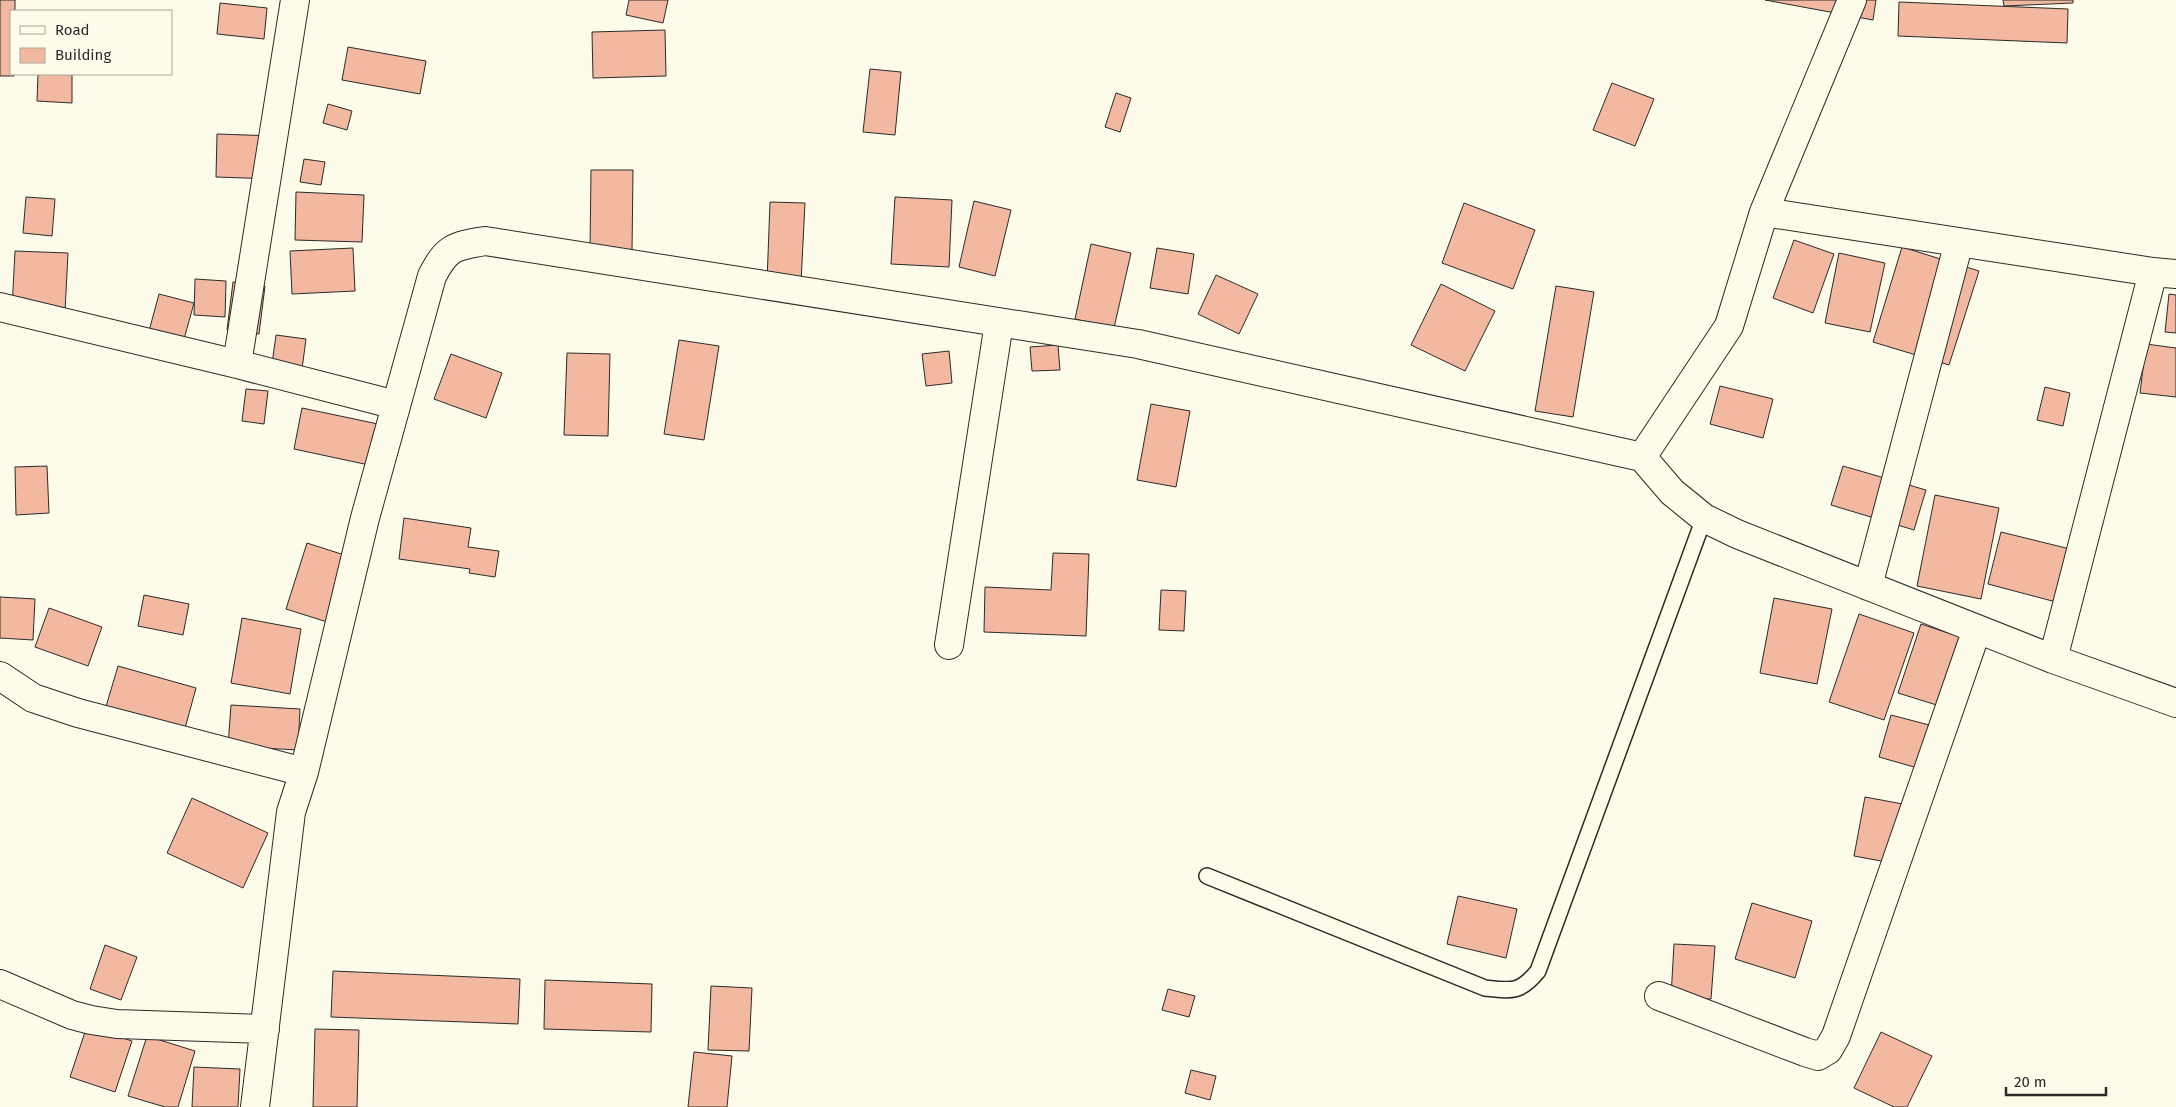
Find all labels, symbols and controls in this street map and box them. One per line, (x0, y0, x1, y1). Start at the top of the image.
legend (10, 10, 172, 75)
text: Road (55, 21, 90, 39)
text: Building (55, 46, 111, 64)
scale bar (2006, 1064, 2106, 1096)
text: 20 m (2014, 1073, 2047, 1091)

